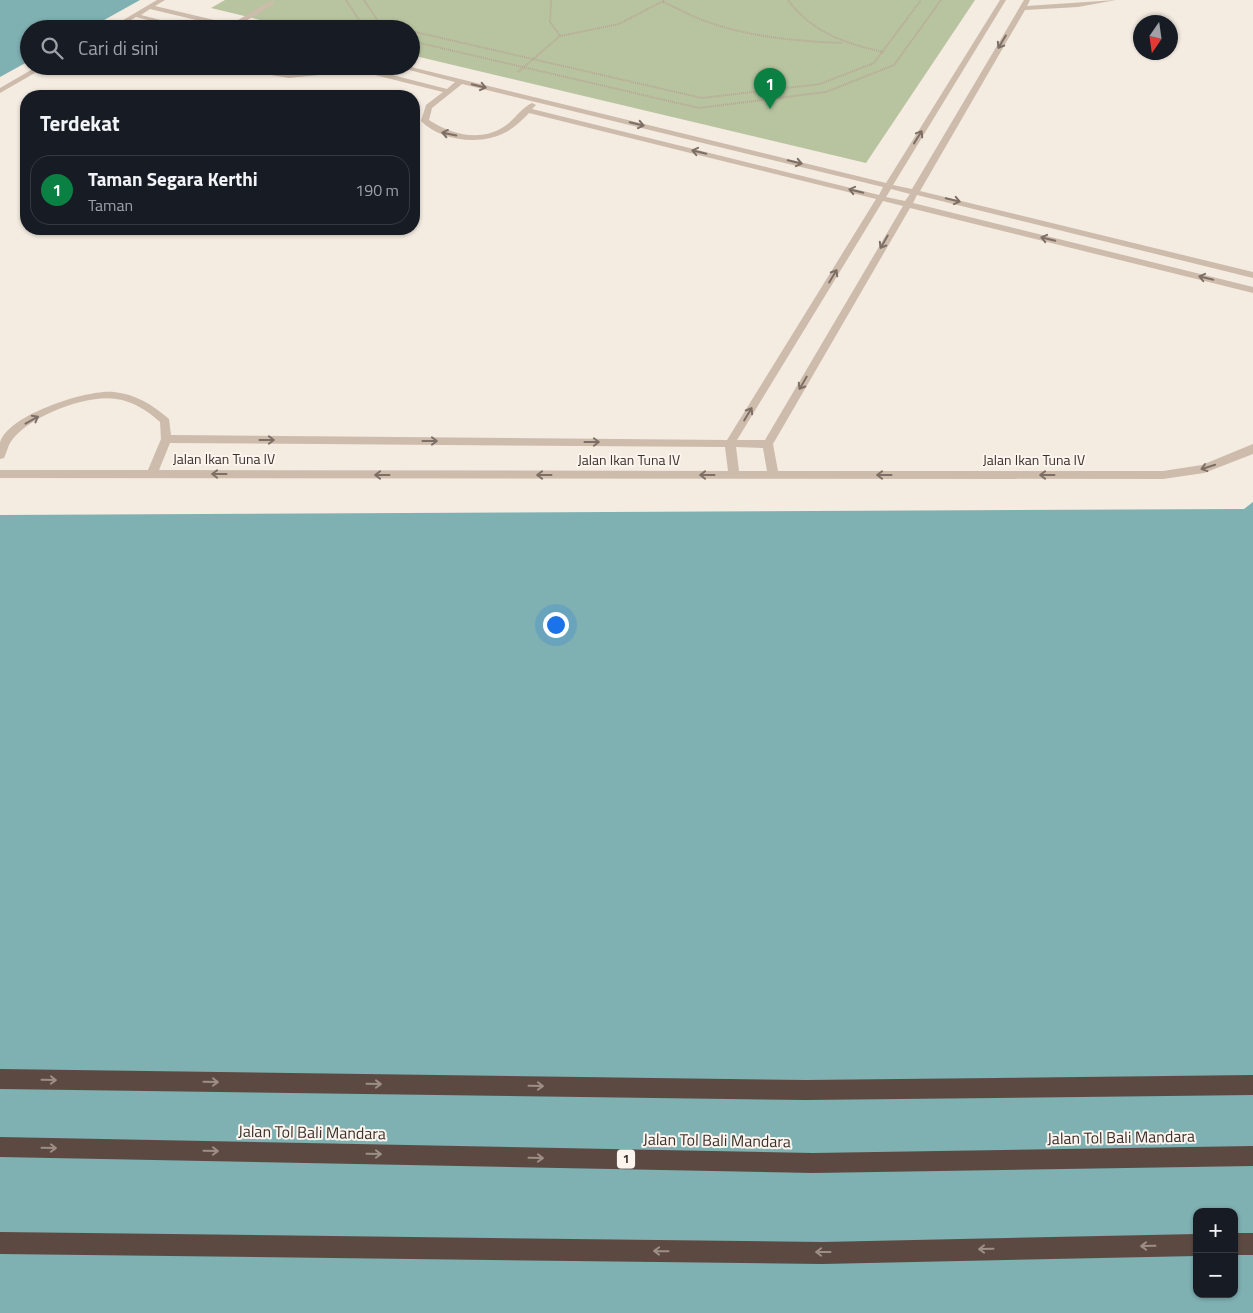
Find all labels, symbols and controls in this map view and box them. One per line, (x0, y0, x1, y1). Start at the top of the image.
north arrow (1133, 15, 1178, 60)
search box (20, 20, 420, 75)
text: Cari di sini (78, 33, 159, 62)
icon: search (38, 34, 66, 62)
one-way arrow (997, 34, 1006, 49)
pin: 1 (754, 68, 786, 109)
one-way arrow (470, 82, 486, 91)
text: Terdekat (40, 107, 120, 139)
one-way arrow (628, 120, 644, 129)
one-way arrow (442, 129, 458, 138)
one-way arrow (914, 131, 924, 145)
one-way arrow (691, 147, 707, 156)
one-way arrow (786, 158, 802, 167)
text: Taman Segara Kerthi (88, 164, 258, 193)
text: 1 (53, 178, 61, 202)
text: 190 m (355, 178, 399, 202)
one-way arrow (849, 186, 865, 195)
text: Taman (88, 193, 133, 217)
one-way arrow (944, 196, 960, 205)
one-way arrow (1041, 233, 1057, 243)
one-way arrow (879, 235, 889, 249)
one-way arrow (828, 269, 838, 283)
one-way arrow (1198, 273, 1214, 282)
one-way arrow (797, 375, 807, 390)
one-way arrow (744, 408, 754, 422)
one-way arrow (24, 415, 39, 424)
one-way arrow (259, 435, 275, 445)
one-way arrow (422, 436, 438, 446)
one-way arrow (584, 437, 600, 447)
street label: Jalan Ikan Tuna IV (173, 448, 275, 469)
street label: Jalan Ikan Tuna IV (578, 449, 680, 470)
street label: Jalan Ikan Tuna IV (983, 449, 1085, 470)
one-way arrow (1201, 462, 1217, 472)
one-way arrow (211, 469, 228, 479)
one-way arrow (374, 470, 390, 480)
one-way arrow (536, 470, 552, 480)
one-way arrow (699, 470, 715, 480)
one-way arrow (877, 470, 893, 480)
one-way arrow (1039, 470, 1056, 480)
your location (543, 612, 569, 638)
one-way arrow (40, 1075, 56, 1085)
one-way arrow (202, 1077, 219, 1087)
one-way arrow (365, 1079, 381, 1089)
one-way arrow (528, 1082, 544, 1091)
street label: Jalan Tol Bali Mandara (238, 1119, 386, 1145)
street label: Jalan Tol Bali Mandara (1047, 1124, 1195, 1150)
street label: Jalan Tol Bali Mandara (643, 1127, 791, 1153)
one-way arrow (40, 1143, 56, 1152)
one-way arrow (202, 1146, 219, 1156)
one-way arrow (365, 1149, 381, 1159)
road number: 1 (617, 1150, 635, 1168)
one-way arrow (528, 1153, 544, 1162)
map controls (1193, 1208, 1238, 1298)
button: + (1193, 1208, 1238, 1253)
one-way arrow (1140, 1241, 1156, 1251)
one-way arrow (978, 1244, 994, 1254)
one-way arrow (653, 1246, 669, 1256)
one-way arrow (815, 1247, 832, 1257)
button: − (1193, 1253, 1238, 1298)

